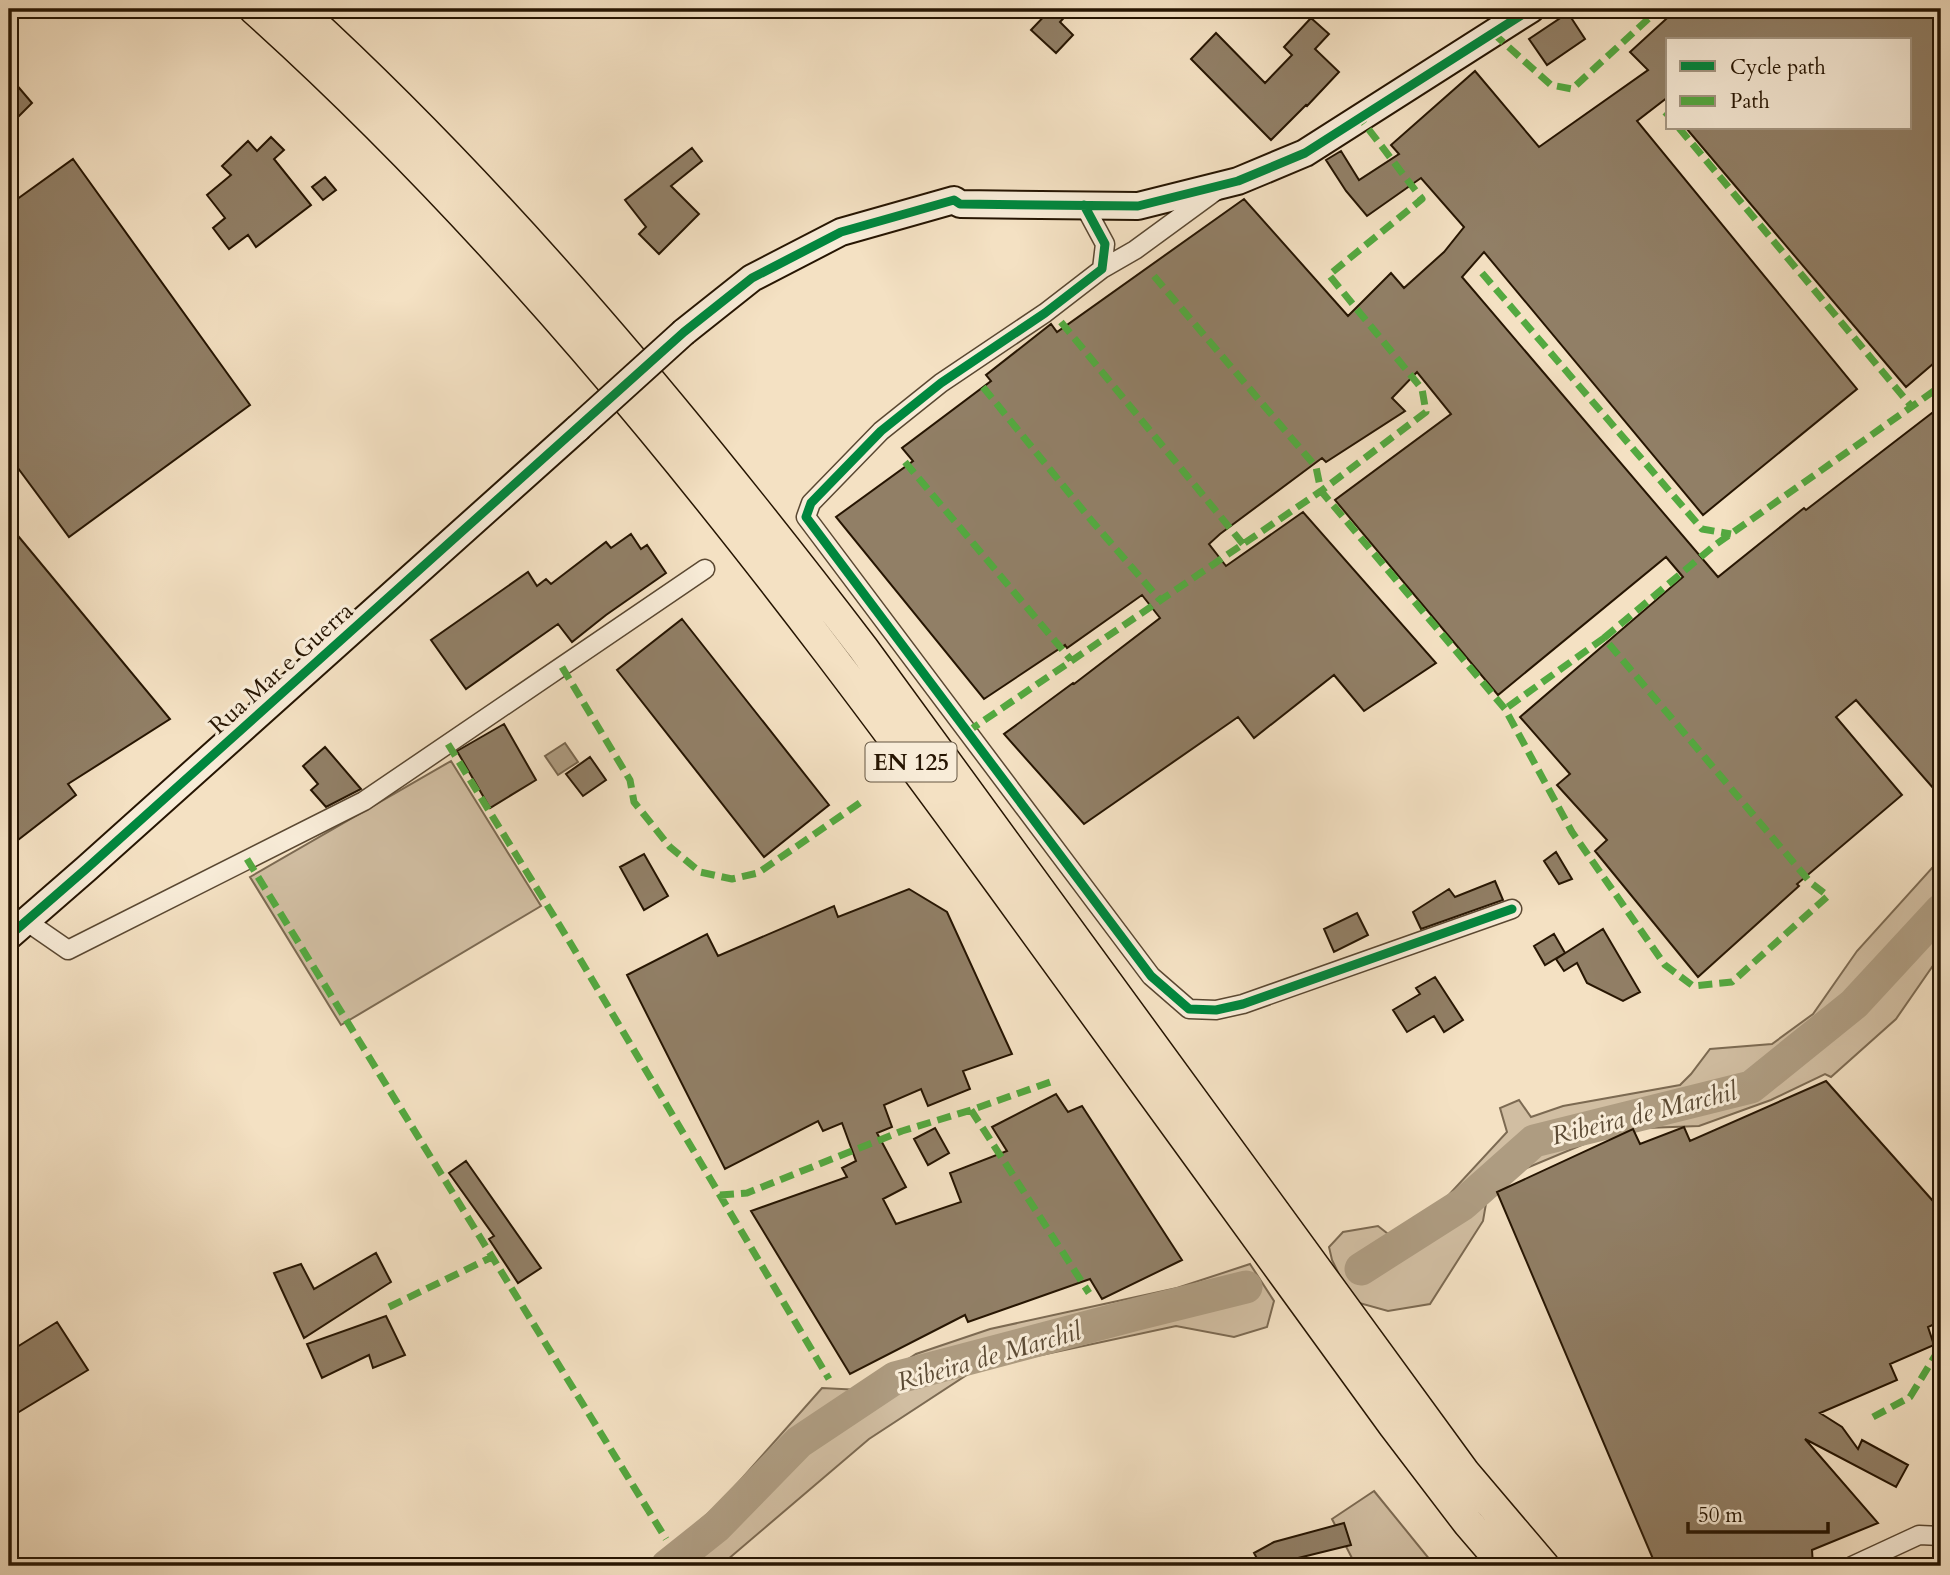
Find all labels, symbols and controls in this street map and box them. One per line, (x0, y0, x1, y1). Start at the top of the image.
legend (1666, 38, 1912, 130)
text: Cycle path (1730, 53, 1826, 82)
text: Path (1730, 87, 1770, 116)
street label: Rua Mar e Guerra (202, 594, 361, 742)
road number: EN 125 (866, 742, 956, 782)
water label: Ribeira de Marchil (1548, 1073, 1741, 1153)
water label: Ribeira de Marchil (893, 1313, 1086, 1400)
scale bar (1688, 1491, 1828, 1535)
text: 50 m (1698, 1501, 1743, 1530)

